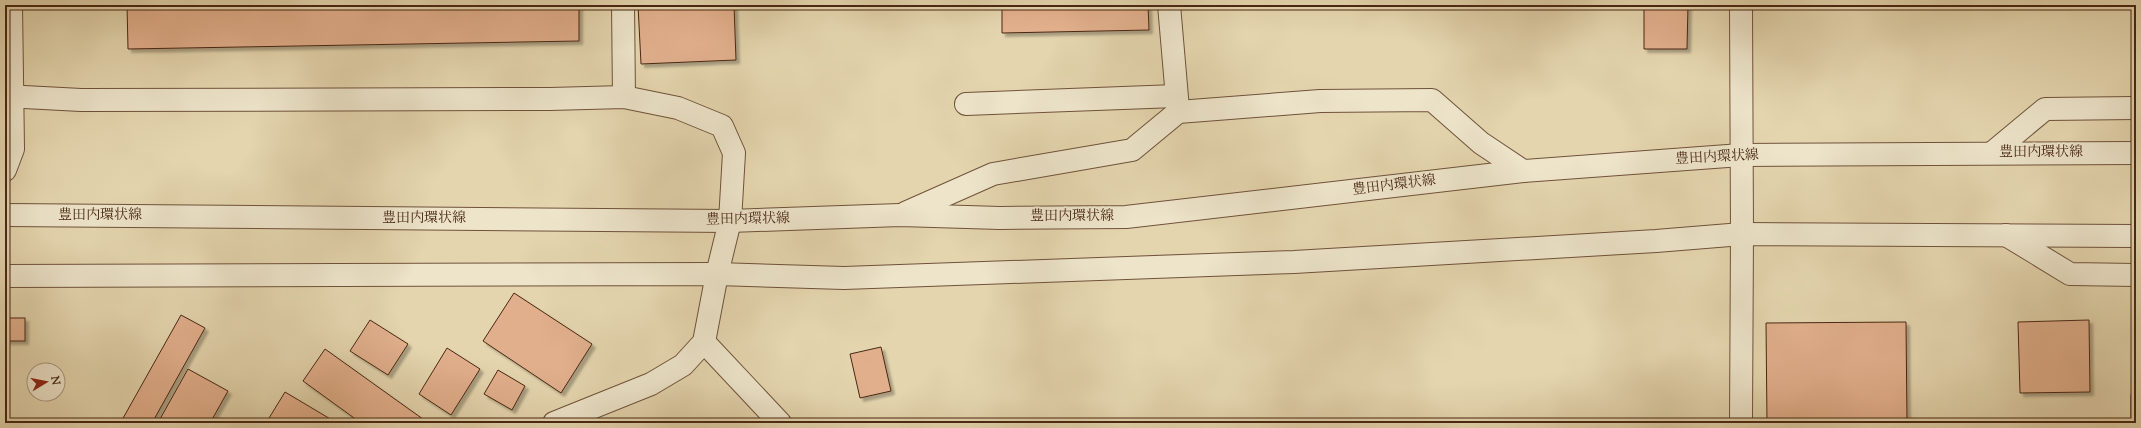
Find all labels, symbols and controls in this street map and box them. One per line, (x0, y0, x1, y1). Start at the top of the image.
street label: 豊田内環状線 (1999, 143, 2083, 163)
street label: 豊田内環状線 (1675, 146, 1759, 170)
street label: 豊田内環状線 (1351, 171, 1437, 201)
street label: 豊田内環状線 (58, 206, 142, 226)
street label: 豊田内環状線 (1030, 207, 1114, 227)
street label: 豊田内環状線 (382, 209, 466, 229)
street label: 豊田内環状線 (706, 209, 790, 231)
north arrow (26, 362, 66, 402)
text: N (46, 374, 64, 386)

